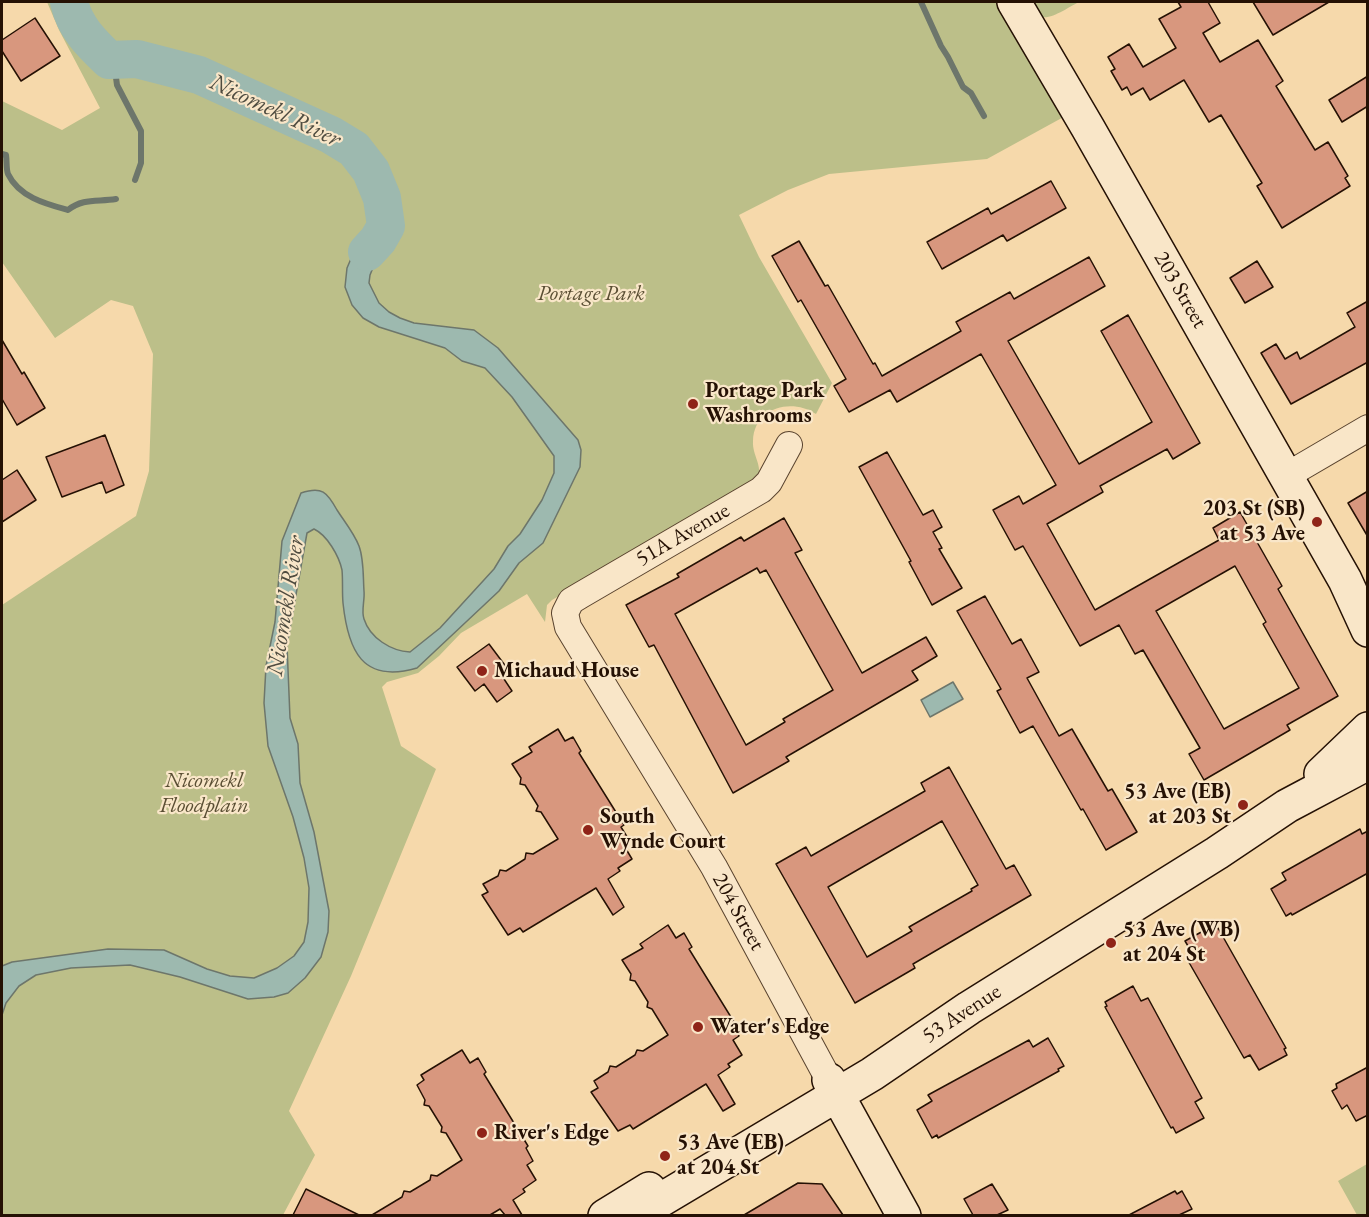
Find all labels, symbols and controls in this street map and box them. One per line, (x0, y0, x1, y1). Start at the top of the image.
water label: Nicomekl River (205, 68, 345, 154)
street label: 203 Street (1147, 247, 1213, 333)
park label: Portage Park (537, 281, 645, 307)
place label: Portage Park Washrooms (705, 378, 825, 430)
marker: Portage Park Washrooms (686, 397, 700, 411)
place label: 203 St (SB) at 53 Ave (1203, 496, 1305, 548)
street label: 51A Avenue (631, 498, 735, 572)
marker: 203 St (SB) at 53 Ave (1310, 515, 1324, 529)
water label: Nicomekl River (261, 534, 311, 678)
place label: Michaud House (494, 658, 639, 684)
marker: Michaud House (475, 664, 489, 678)
park label: Nicomekl Floodplain (159, 768, 249, 819)
place label: 53 Ave (EB) at 203 St (1124, 779, 1231, 830)
marker: 53 Ave (EB) at 203 St (1236, 798, 1250, 812)
place label: South Wynde Court (600, 804, 726, 855)
marker: South Wynde Court (581, 823, 595, 837)
street label: 204 Street (706, 869, 770, 955)
place label: 53 Ave (WB) at 204 St (1123, 917, 1240, 968)
marker: 53 Ave (WB) at 204 St (1104, 936, 1118, 950)
street label: 53 Avenue (918, 979, 1006, 1049)
place label: Water's Edge (710, 1014, 829, 1040)
marker: Water's Edge (691, 1020, 705, 1034)
place label: River's Edge (494, 1120, 609, 1146)
marker: River's Edge (475, 1126, 489, 1140)
place label: 53 Ave (EB) at 204 St (677, 1130, 784, 1182)
marker: 53 Ave (EB) at 204 St (658, 1149, 672, 1163)

